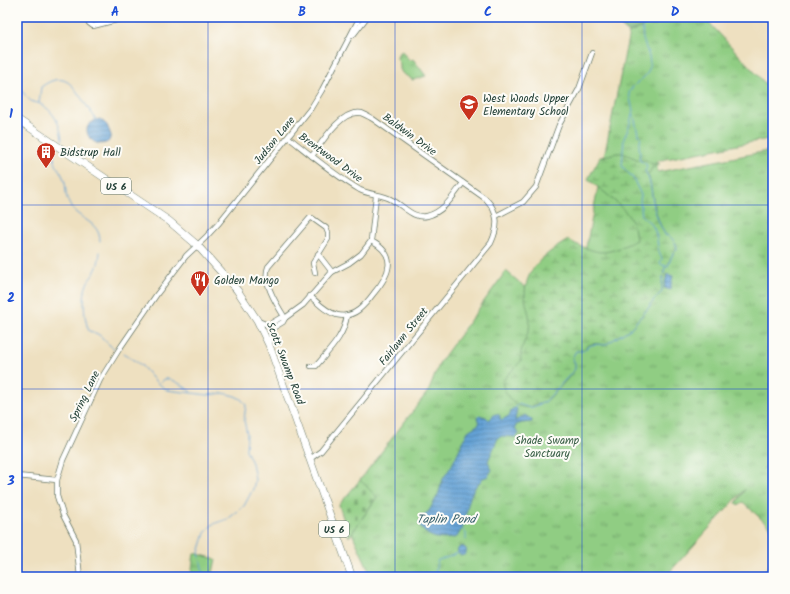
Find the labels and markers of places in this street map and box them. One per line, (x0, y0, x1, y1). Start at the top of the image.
place label: West Woods Upper Elementary School (483, 90, 570, 121)
school or university icon: West Woods Upper Elementary School (458, 93, 480, 121)
building icon: Bidstrup Hall (35, 141, 57, 169)
place label: Bidstrup Hall (60, 144, 121, 162)
restaurant icon: Golden Mango (189, 269, 211, 297)
place label: Golden Mango (214, 272, 279, 290)

